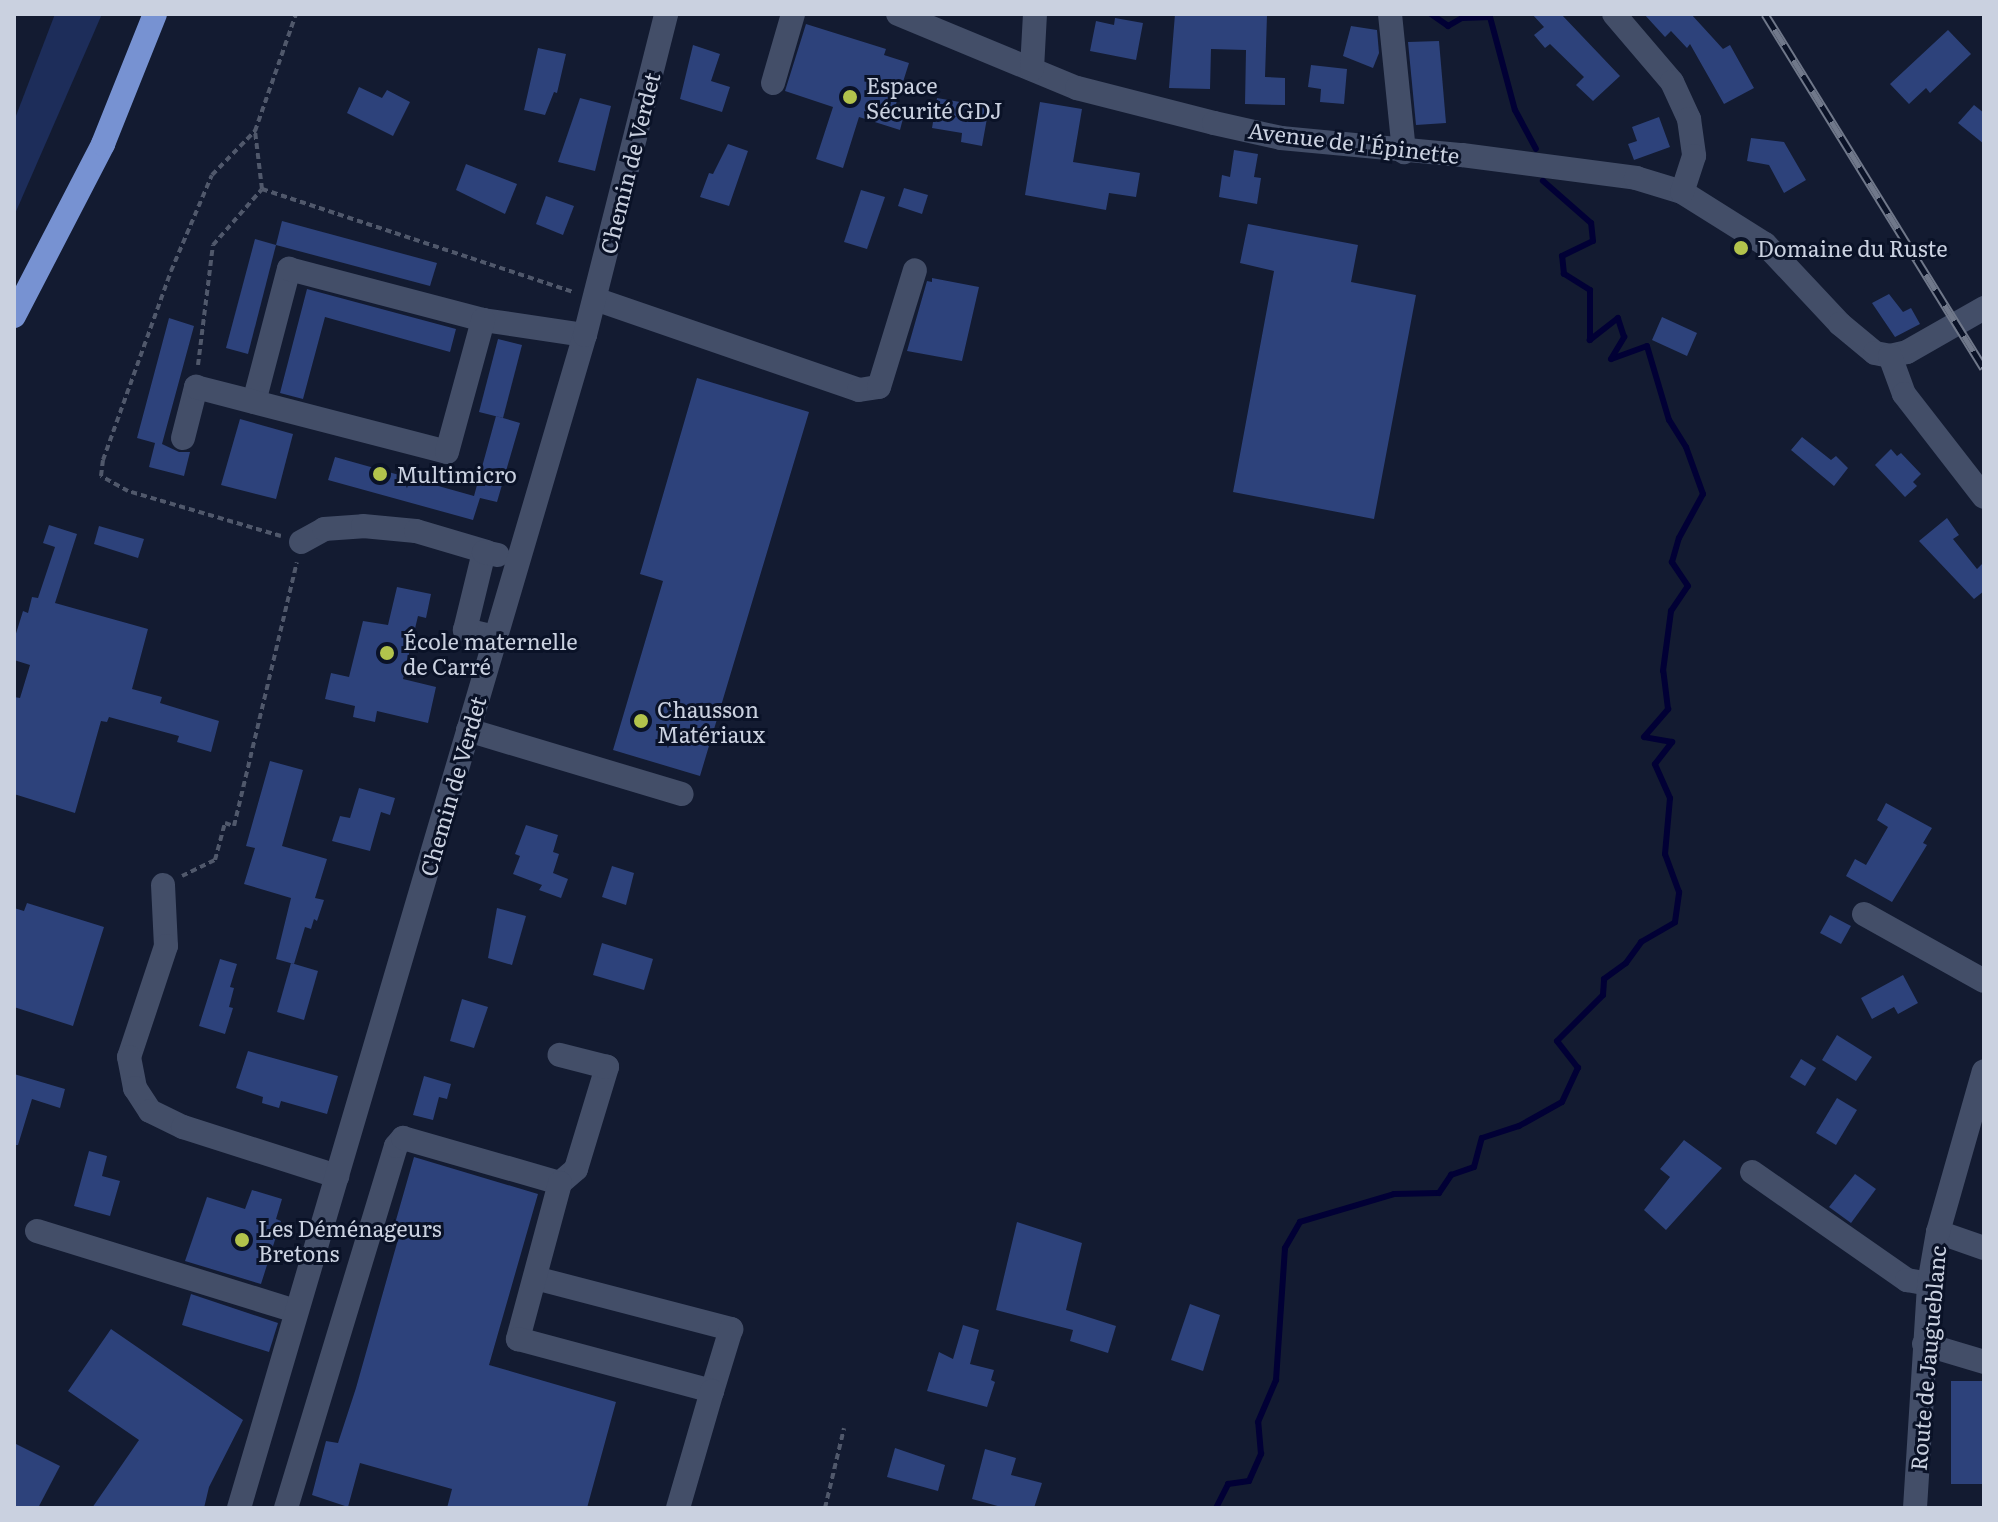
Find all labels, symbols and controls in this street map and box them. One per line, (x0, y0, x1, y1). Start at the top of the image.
street label: Chemin de Verdet (594, 70, 664, 256)
place label: Espace Sécurité GDJ (866, 71, 1002, 122)
marker: Espace Sécurité GDJ (841, 88, 859, 106)
street label: Avenue de l'Épinette (1247, 116, 1461, 168)
place label: Domaine du Ruste (1757, 235, 1948, 261)
marker: Domaine du Ruste (1732, 239, 1750, 257)
place label: Multimicro (396, 461, 517, 487)
marker: Multimicro (371, 465, 389, 483)
place label: École maternelle de Carré (403, 627, 578, 678)
marker: École maternelle de Carré (378, 644, 396, 662)
street label: Chemin de Verdet (414, 693, 490, 879)
place label: Chausson Matériaux (657, 695, 765, 746)
marker: Chausson Matériaux (632, 712, 650, 730)
place label: Les Déménageurs Bretons (258, 1214, 442, 1266)
marker: Les Déménageurs Bretons (233, 1231, 251, 1249)
street label: Route de Jaugueblanc (1904, 1244, 1950, 1472)

